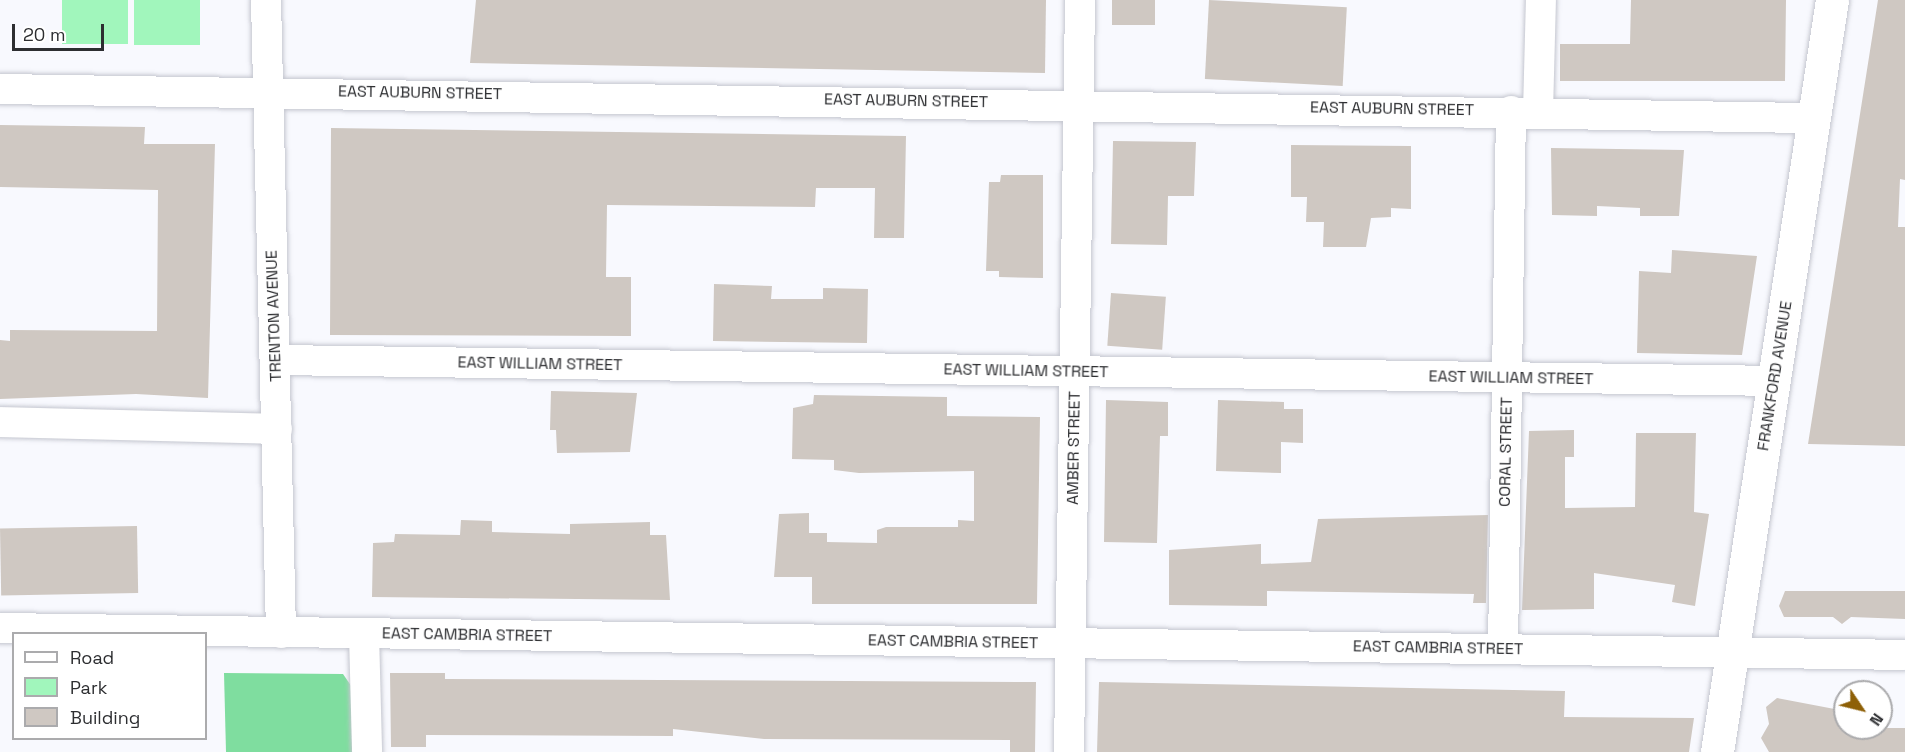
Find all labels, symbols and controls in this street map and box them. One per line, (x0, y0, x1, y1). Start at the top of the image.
scale bar (15, 12, 106, 50)
text: 20 m (23, 23, 66, 46)
street label: EAST AUBURN STREET (337, 82, 503, 104)
street label: EAST AUBURN STREET (823, 90, 989, 112)
street label: EAST AUBURN STREET (1309, 98, 1475, 120)
street label: TRENTON AVENUE (262, 250, 286, 382)
street label: FRANKFORD AVENUE (1754, 300, 1796, 452)
street label: EAST WILLIAM STREET (457, 353, 623, 375)
street label: EAST WILLIAM STREET (943, 360, 1109, 382)
street label: EAST WILLIAM STREET (1428, 367, 1594, 389)
street label: AMBER STREET (1063, 391, 1085, 505)
street label: CORAL STREET (1495, 397, 1517, 507)
street label: EAST CAMBRIA STREET (381, 624, 553, 646)
street label: EAST CAMBRIA STREET (867, 631, 1039, 653)
legend (12, 632, 207, 740)
street label: EAST CAMBRIA STREET (1352, 637, 1524, 659)
text: Road (70, 646, 114, 669)
text: Park (70, 676, 107, 699)
north arrow (1833, 680, 1893, 740)
text: Building (70, 706, 140, 729)
text: N (1865, 709, 1888, 730)

